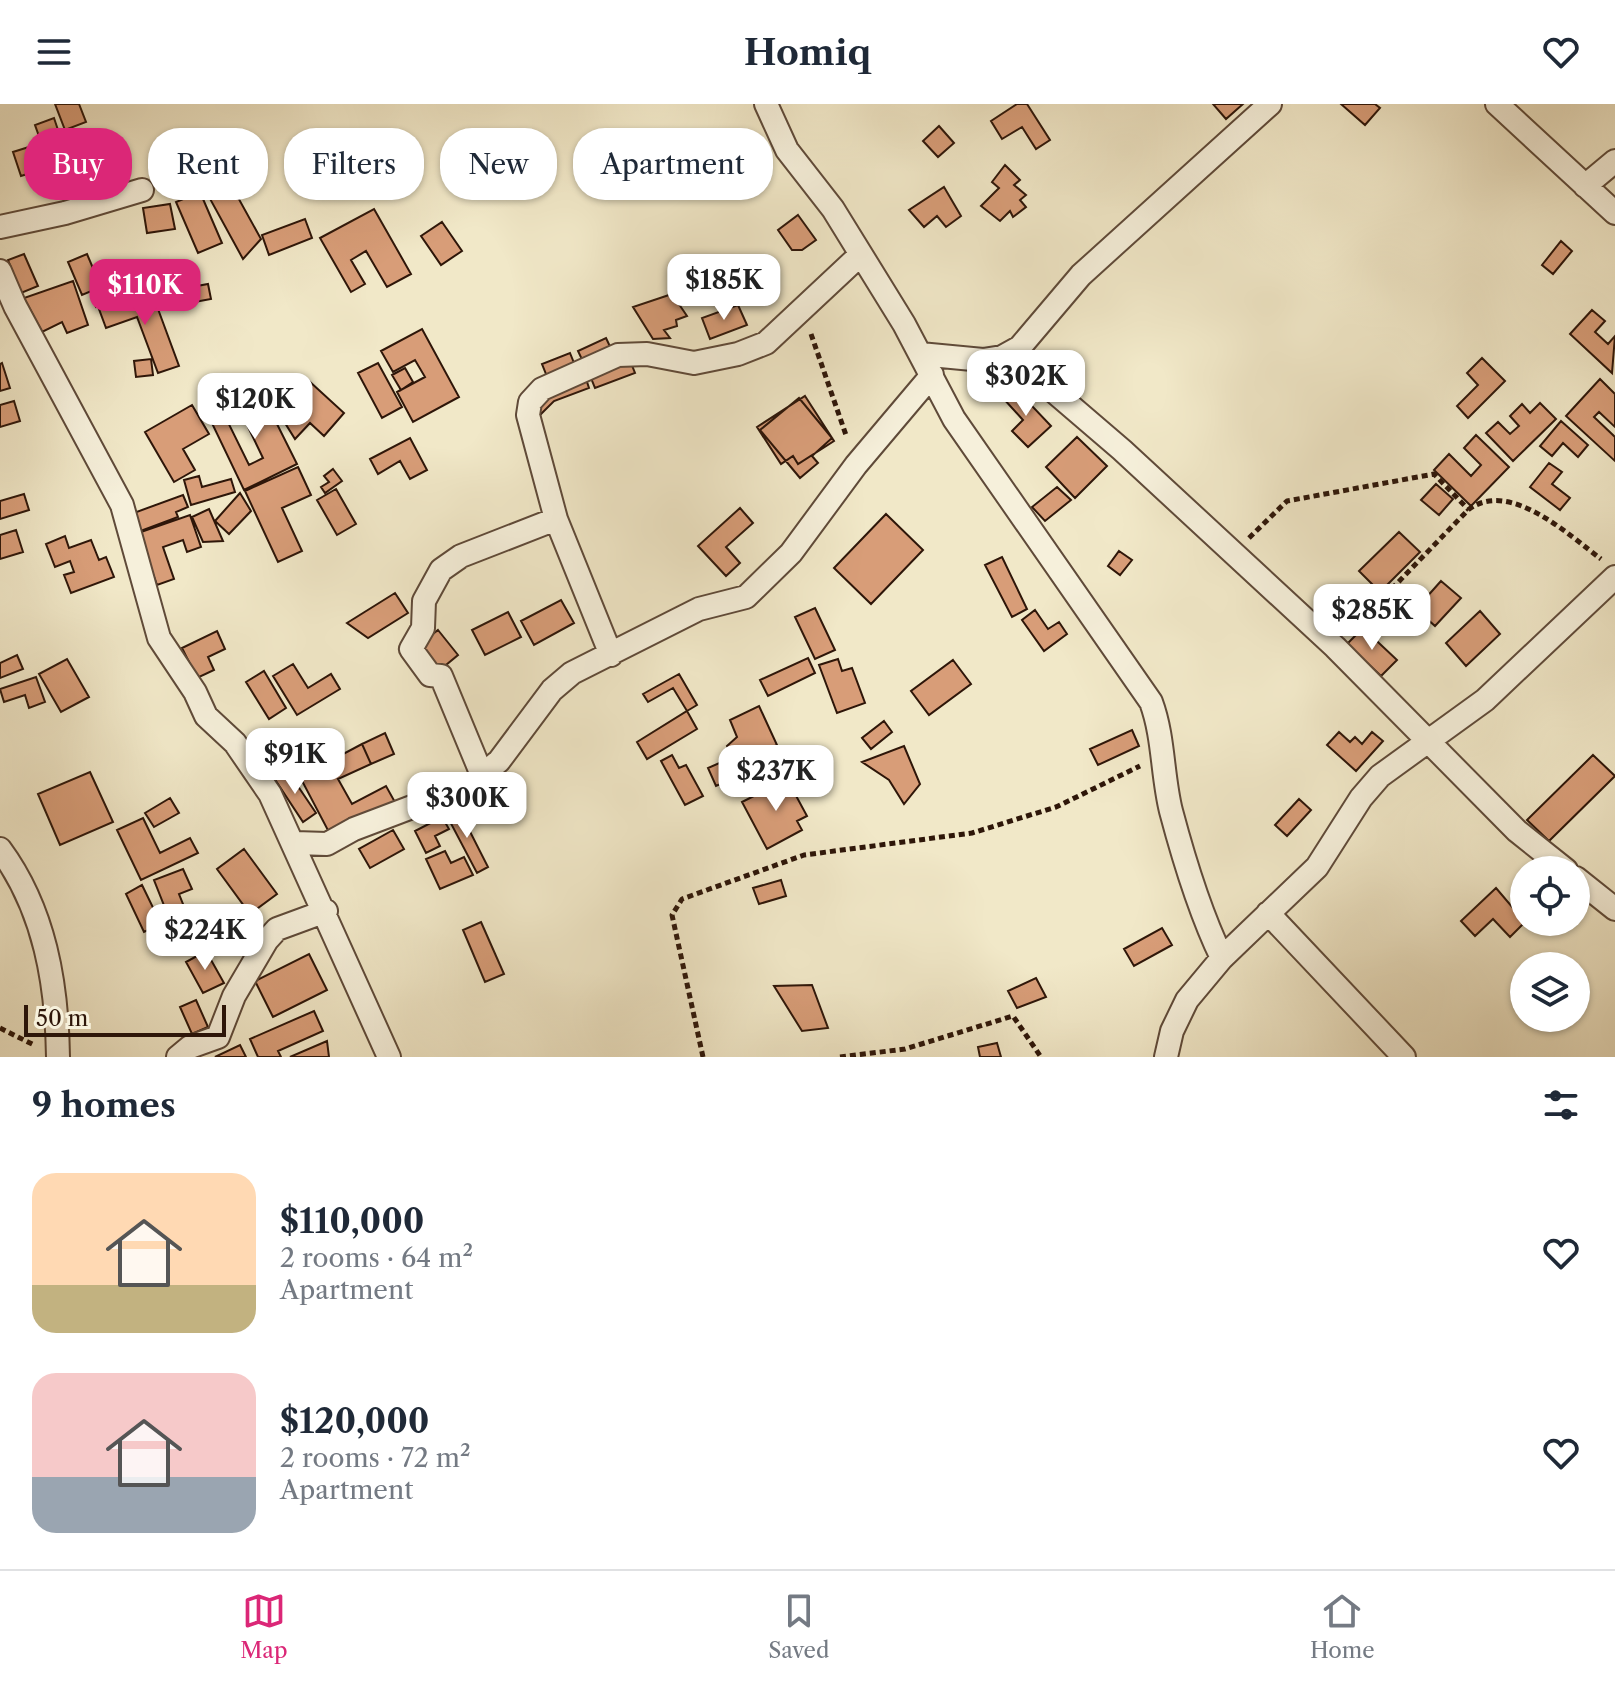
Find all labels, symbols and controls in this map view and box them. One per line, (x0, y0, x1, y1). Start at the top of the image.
icon: menu (32, 30, 76, 74)
text: Homiq (744, 30, 871, 74)
icon: heart (1539, 30, 1583, 74)
chip: Buy (24, 128, 132, 200)
chip: Rent (148, 128, 268, 200)
chip: Filters (284, 128, 424, 200)
chip: New (440, 128, 557, 200)
chip: Apartment (573, 128, 773, 200)
pin: $185K (668, 254, 780, 322)
pin: $110K (89, 259, 201, 327)
text: $185K (685, 264, 763, 296)
text: $110K (107, 269, 183, 301)
pin: $302K (970, 350, 1082, 418)
text: $302K (985, 360, 1067, 392)
pin: $120K (199, 373, 311, 441)
text: $120K (216, 383, 294, 415)
pin: $285K (1316, 584, 1428, 652)
text: $285K (1331, 594, 1413, 626)
pin: $91K (248, 728, 342, 796)
text: $91K (264, 738, 326, 770)
pin: $237K (720, 745, 832, 813)
text: $237K (737, 755, 815, 787)
pin: $300K (411, 772, 523, 840)
text: $300K (425, 782, 509, 814)
map controls (1510, 856, 1590, 1032)
button: locate (1510, 856, 1590, 936)
pin: $224K (149, 904, 261, 972)
text: $224K (164, 914, 246, 946)
button: layers (1510, 952, 1590, 1032)
scale bar (24, 1001, 226, 1037)
text: 50 m (36, 1005, 88, 1032)
icon: filters (1539, 1083, 1583, 1127)
text: 9 homes (32, 1084, 176, 1126)
text: $110,000 (280, 1200, 424, 1242)
icon: home (96, 1205, 192, 1301)
icon: heart (1539, 1231, 1583, 1275)
text: 2 rooms · 64 m² (280, 1242, 473, 1274)
text: Apartment (280, 1274, 413, 1306)
text: $120,000 (280, 1400, 430, 1442)
icon: home (96, 1405, 192, 1501)
icon: heart (1539, 1431, 1583, 1475)
text: 2 rooms · 72 m² (280, 1442, 471, 1474)
text: Apartment (280, 1474, 413, 1506)
tab: Map (240, 1589, 288, 1664)
tab: Saved (768, 1589, 829, 1664)
tab: Home (1310, 1589, 1375, 1664)

